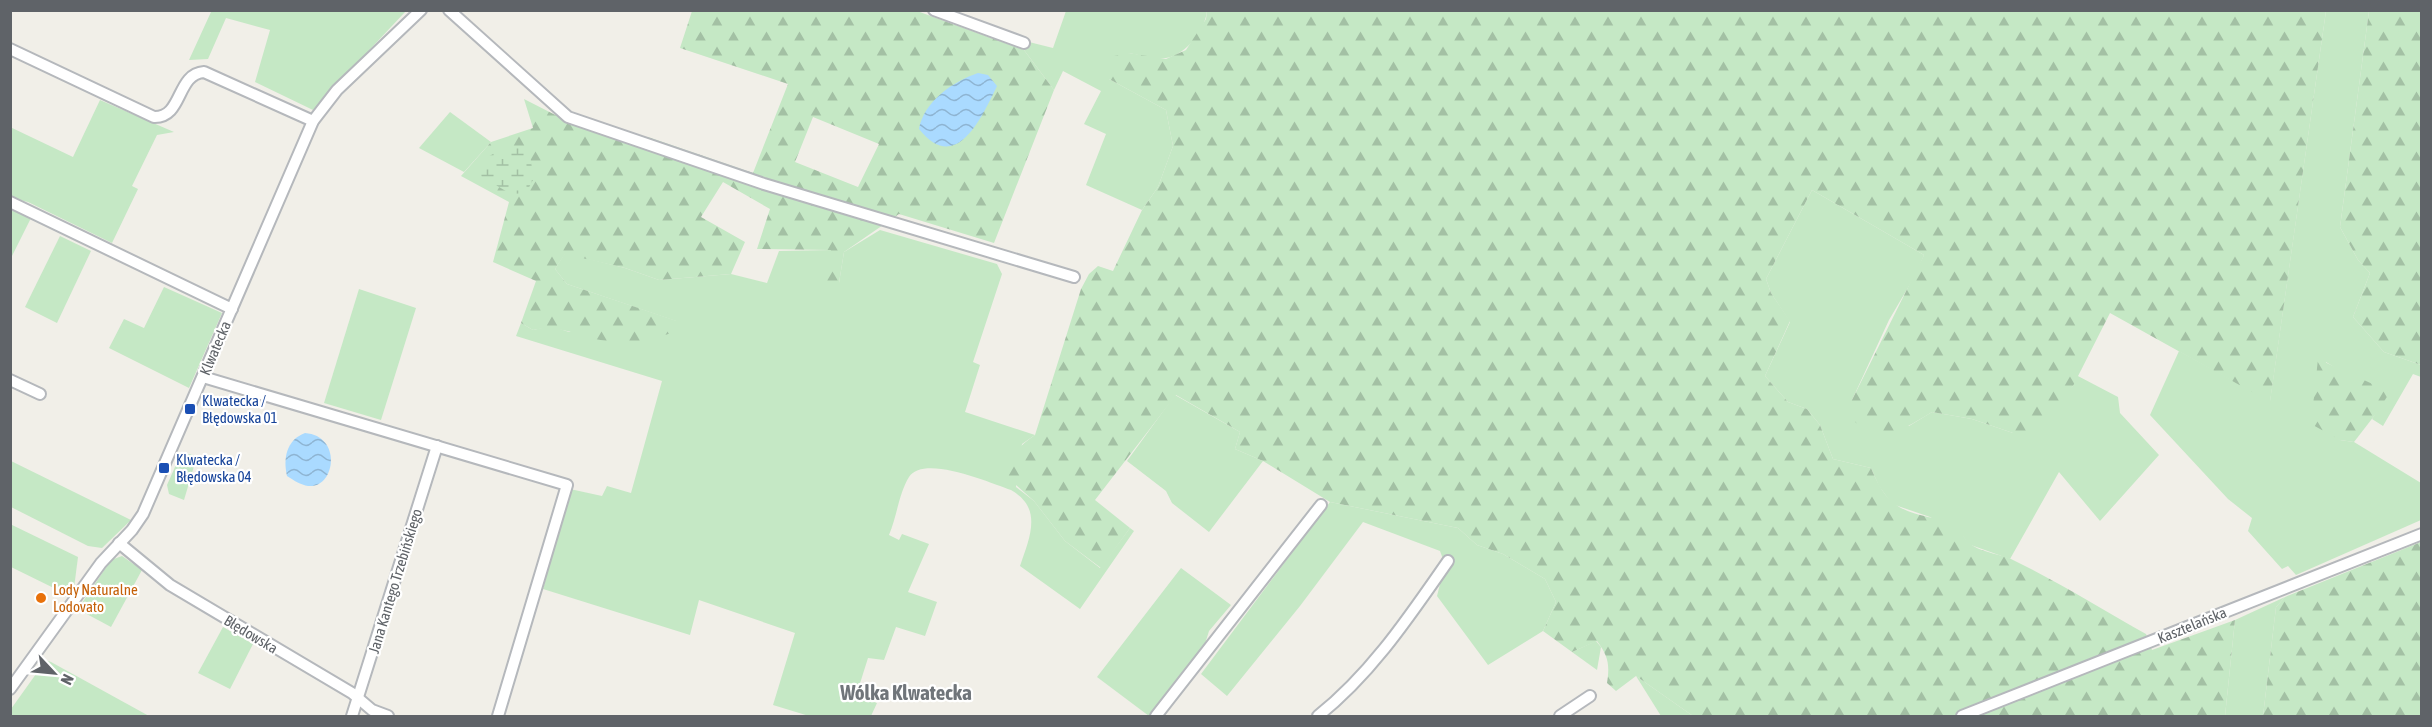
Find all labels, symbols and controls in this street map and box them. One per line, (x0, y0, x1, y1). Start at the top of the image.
street label: Klwatecka (196, 318, 234, 378)
place label: Klwatecka / Błędowska 01 (202, 392, 278, 426)
marker: Klwatecka / Błędowska 01 (183, 402, 197, 416)
place label: Klwatecka / Błędowska 04 (176, 451, 252, 485)
marker: Klwatecka / Błędowska 04 (157, 461, 171, 475)
street label: Jana Kantego Trzebińskiego (365, 507, 425, 655)
place label: Lody Naturalne Lodovato (53, 581, 138, 615)
marker: Lody Naturalne Lodovato (34, 591, 48, 605)
street label: Kasztelańska (2155, 603, 2229, 647)
street label: Błędowska (221, 611, 281, 657)
north arrow (24, 643, 84, 703)
text: N (57, 671, 78, 688)
district label: Wólka Klwatecka (839, 680, 972, 704)

